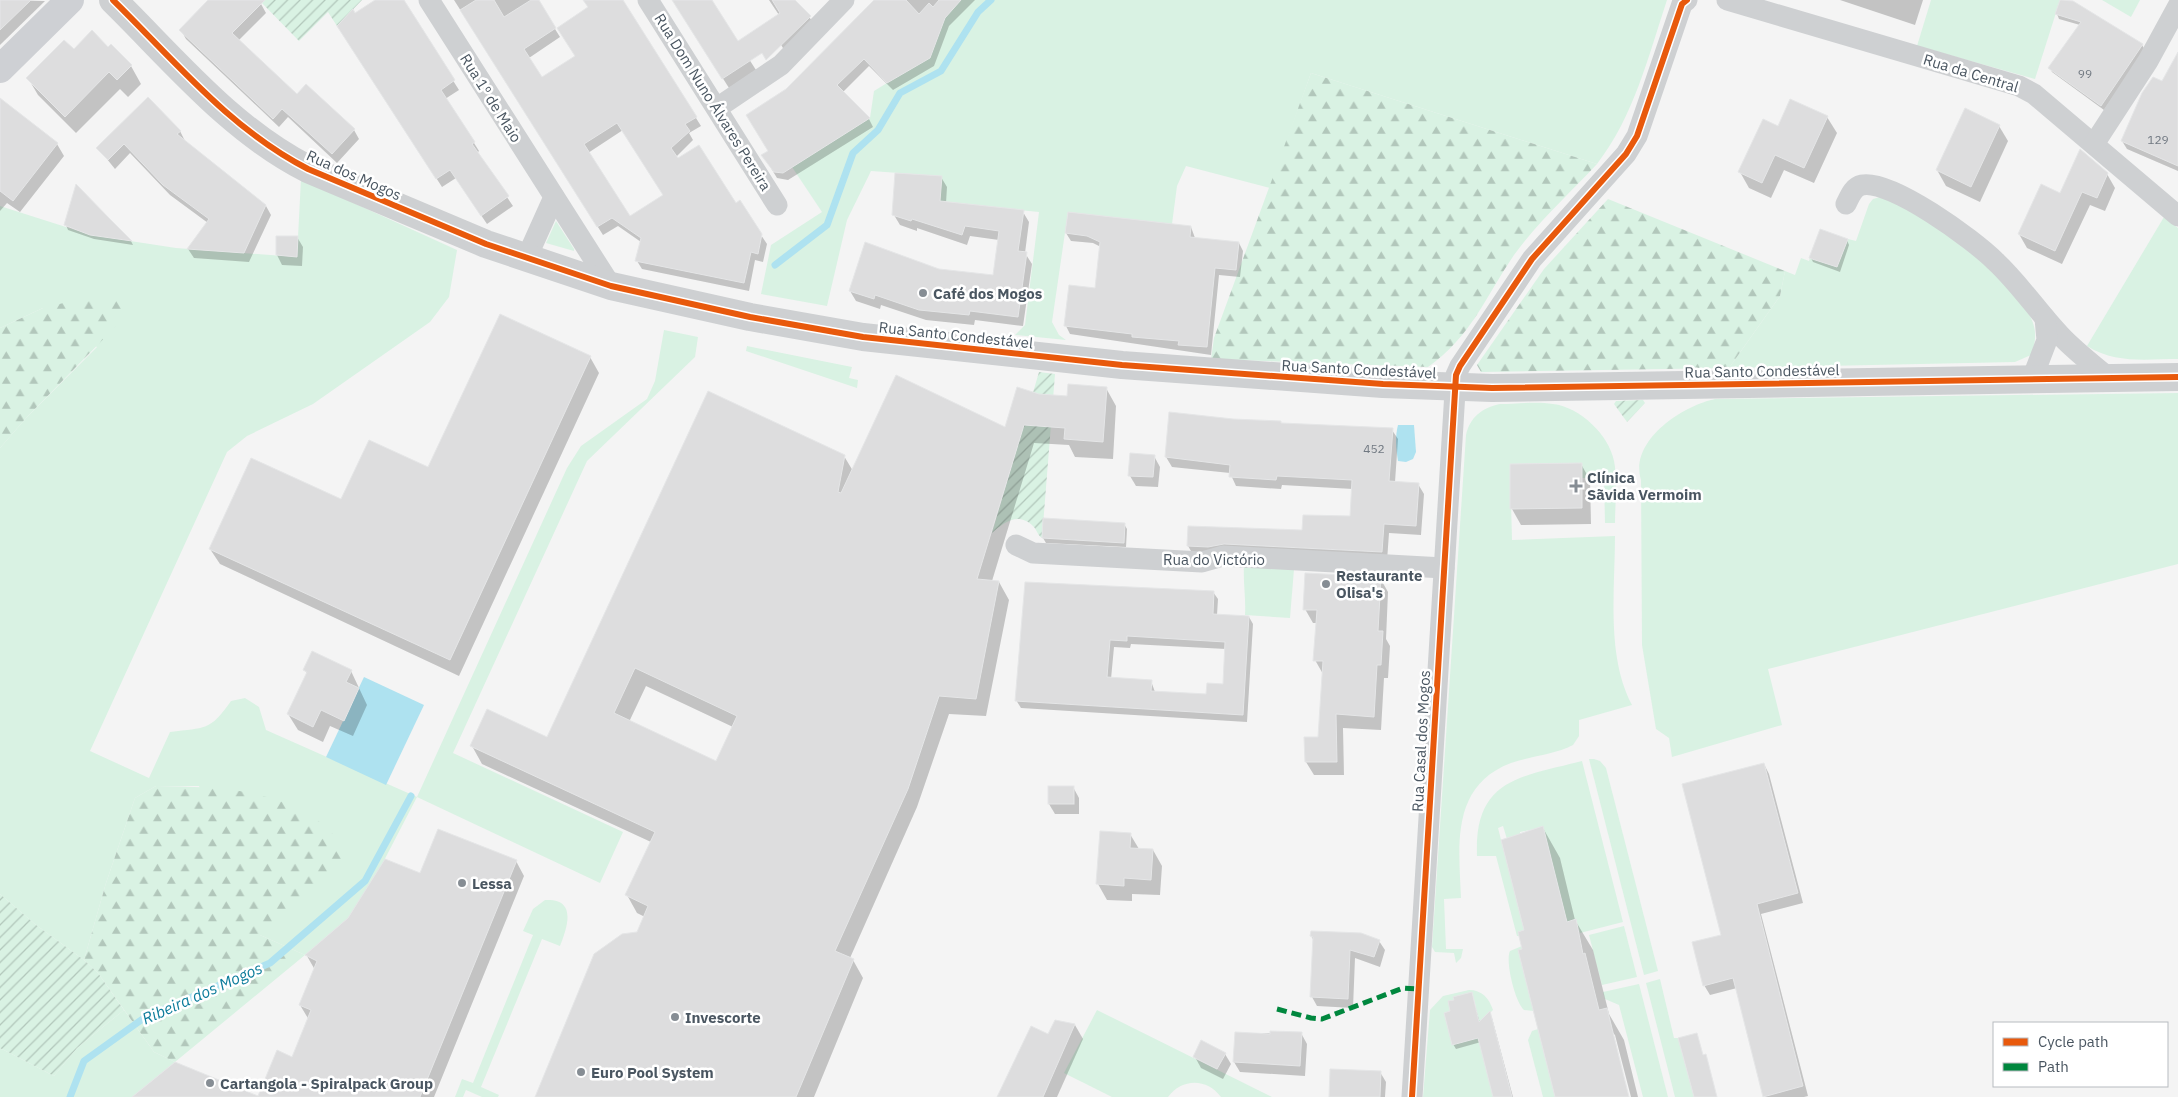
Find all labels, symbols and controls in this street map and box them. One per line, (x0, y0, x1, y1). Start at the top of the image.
street label: Rua Dom Nuno Álvares Pereira (650, 10, 776, 194)
street label: Rua da Central (1921, 49, 2021, 97)
street label: Rua 1º de Maio (456, 50, 526, 146)
house number: 99 (2078, 66, 2092, 81)
house number: 129 (2147, 132, 2169, 147)
street label: Rua dos Mogos (304, 146, 404, 204)
place label: Café dos Mogos (933, 284, 1043, 303)
marker: Café dos Mogos (917, 287, 929, 299)
street label: Rua Santo Condestável (878, 317, 1034, 353)
street label: Rua Santo Condestável (1281, 355, 1437, 383)
street label: Rua Santo Condestável (1684, 360, 1840, 382)
house number: 452 (1363, 441, 1385, 456)
place label: Clínica Sãvida Vermoim (1587, 468, 1702, 504)
marker: Clínica Sãvida Vermoim (1569, 479, 1583, 493)
street label: Rua do Victório (1163, 550, 1265, 569)
place label: Restaurante Olisa's (1336, 566, 1422, 602)
marker: Restaurante Olisa's (1320, 578, 1332, 590)
street label: Rua Casal dos Mogos (1408, 670, 1434, 812)
place label: Lessa (472, 874, 512, 893)
marker: Lessa (456, 877, 468, 889)
water label: Ribeira dos Mogos (139, 957, 265, 1029)
place label: Invescorte (685, 1008, 761, 1027)
marker: Invescorte (669, 1011, 681, 1023)
legend (1993, 1022, 2168, 1087)
text: Cycle path (2038, 1032, 2109, 1051)
text: Path (2038, 1057, 2069, 1076)
place label: Euro Pool System (591, 1063, 714, 1082)
marker: Euro Pool System (575, 1066, 587, 1078)
place label: Cartangola - Spiralpack Group (220, 1074, 433, 1093)
marker: Cartangola - Spiralpack Group (204, 1077, 216, 1089)

